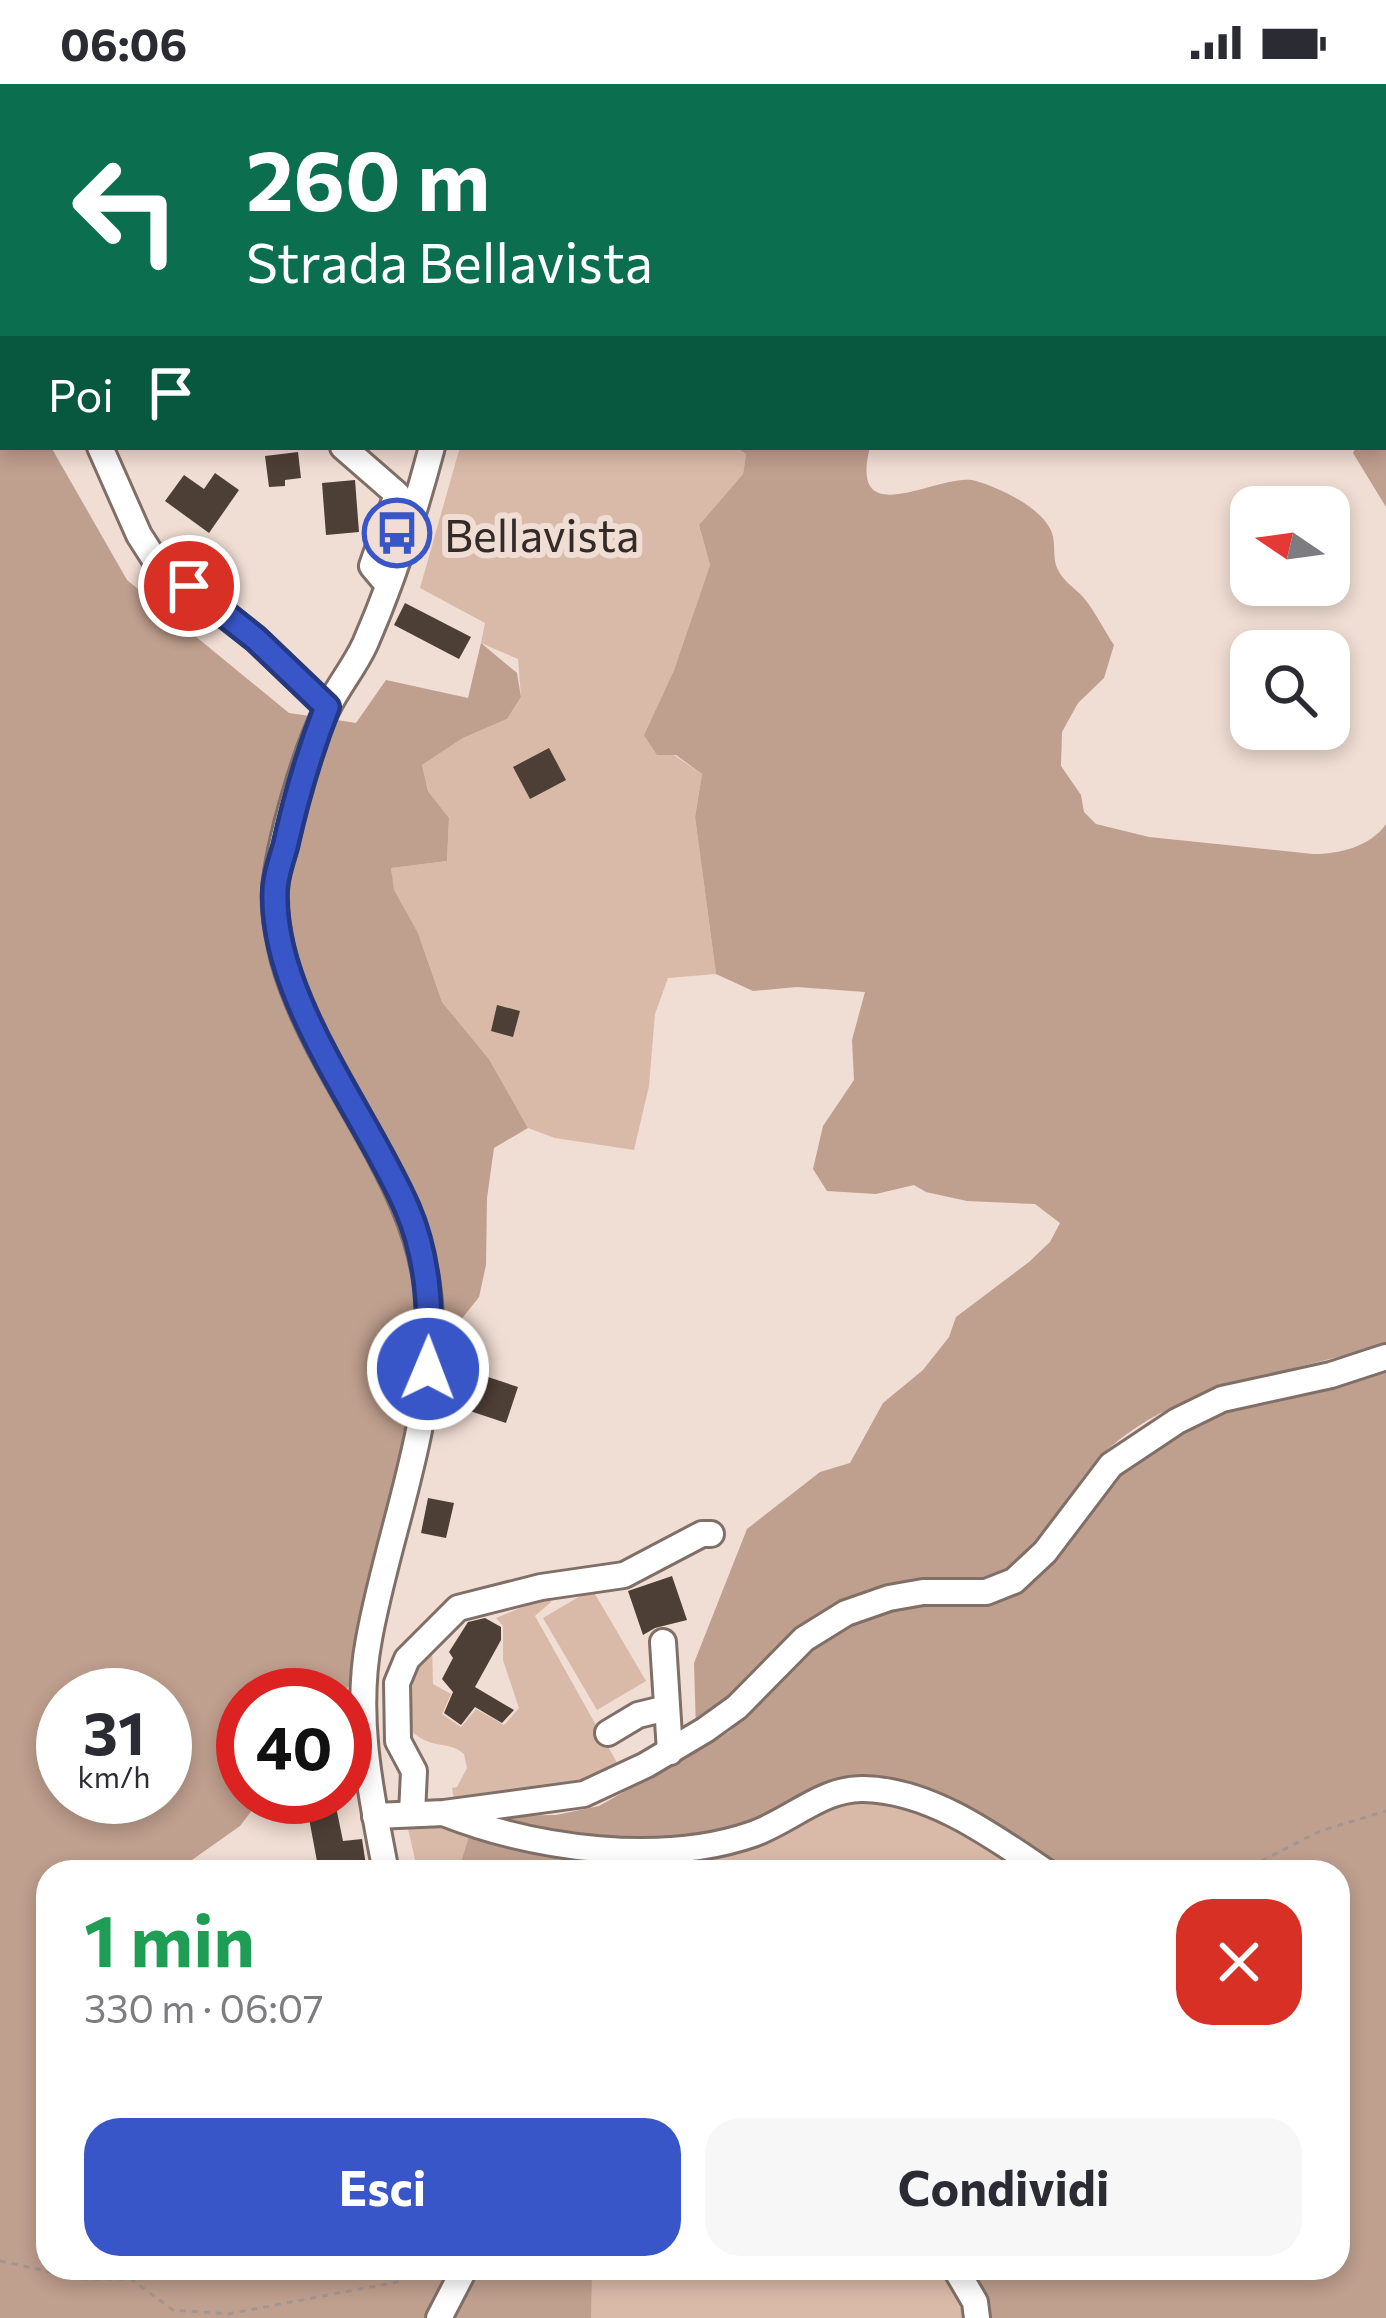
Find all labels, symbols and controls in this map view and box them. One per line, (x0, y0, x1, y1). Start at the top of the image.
text: 06:06 (60, 15, 187, 70)
text: 260 m (246, 126, 490, 228)
icon: left (48, 132, 204, 288)
text: Strada Bellavista (246, 228, 653, 294)
icon: arrive (138, 360, 204, 426)
text: Poi (48, 366, 114, 421)
north arrow (1230, 486, 1350, 606)
map controls (1230, 486, 1350, 750)
bus stop icon: Bellavista (362, 498, 432, 568)
place label: Bellavista (444, 506, 640, 561)
pin (138, 535, 240, 637)
icon: arrive (156, 553, 222, 619)
button: search (1230, 630, 1350, 750)
position arrow (365, 1306, 491, 1432)
speed limit sign: 40 (216, 1668, 372, 1824)
text: 31 (83, 1694, 145, 1767)
text: km/h (78, 1757, 150, 1794)
text: 1 min (84, 1894, 255, 1982)
button: close (1176, 1899, 1302, 2025)
text: 330 m · 06:07 (84, 1983, 324, 2031)
button: Esci (84, 2118, 681, 2256)
button: Condividi (705, 2118, 1302, 2256)

